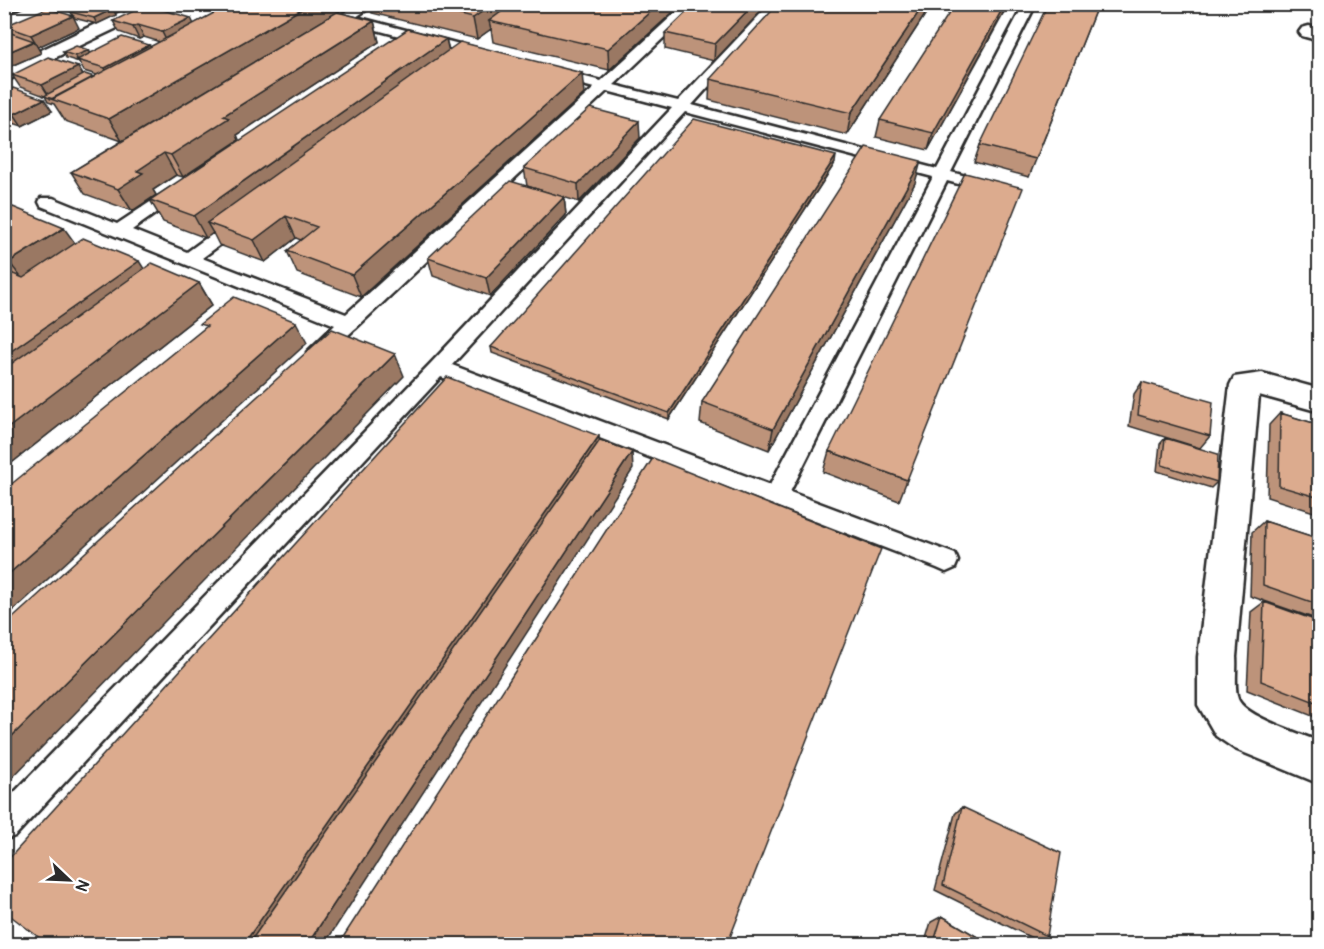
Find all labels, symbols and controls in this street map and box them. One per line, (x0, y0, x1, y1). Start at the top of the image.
north arrow (39, 850, 99, 910)
text: N (70, 877, 93, 895)

